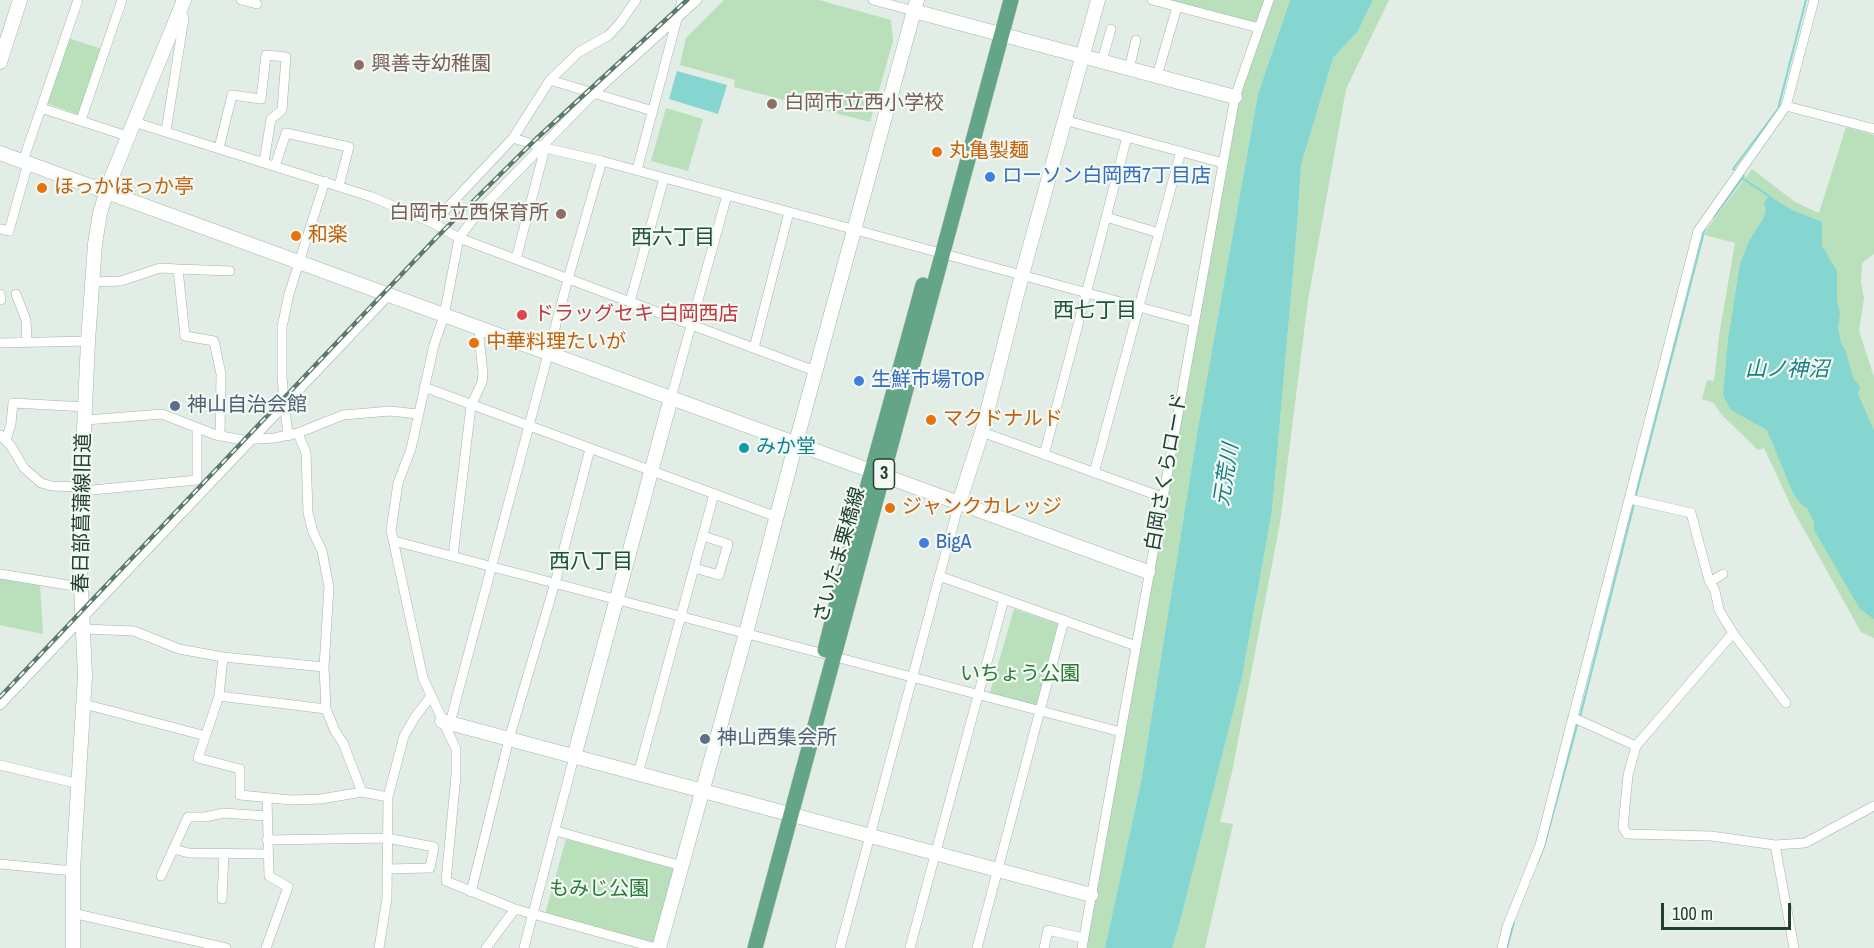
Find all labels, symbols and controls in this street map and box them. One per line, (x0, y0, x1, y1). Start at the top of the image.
place label: 興善寺幼稚園 (371, 53, 491, 77)
marker: 興善寺幼稚園 (352, 58, 366, 72)
place label: 白岡市立西小学校 (784, 92, 944, 116)
marker: 白岡市立西小学校 (765, 97, 779, 111)
place label: 丸亀製麺 (949, 140, 1029, 164)
marker: 丸亀製麺 (930, 145, 944, 159)
place label: ローソン白岡西7丁目店 (1002, 165, 1211, 189)
marker: ローソン白岡西7丁目店 (983, 170, 997, 184)
place label: ほっかほっか亭 (54, 176, 194, 200)
marker: ほっかほっか亭 (35, 181, 49, 195)
place label: 白岡市立西保育所 (389, 202, 549, 226)
marker: 白岡市立西保育所 (554, 207, 568, 221)
place label: 和楽 (308, 224, 348, 248)
district label: 西六丁目 (631, 225, 715, 251)
marker: 和楽 (289, 229, 303, 243)
district label: 西七丁目 (1053, 298, 1137, 324)
place label: ドラッグセキ 白岡西店 (534, 303, 739, 327)
marker: ドラッグセキ 白岡西店 (515, 308, 529, 322)
place label: 中華料理たいが (486, 331, 626, 355)
marker: 中華料理たいが (467, 336, 481, 350)
water label: 山ノ神沼 (1745, 357, 1829, 383)
place label: 生鮮市場TOP (871, 369, 984, 393)
marker: 生鮮市場TOP (852, 374, 866, 388)
street label: 白岡さくらロード (1141, 391, 1193, 553)
place label: 神山自治会館 (187, 394, 307, 418)
marker: 神山自治会館 (168, 399, 182, 413)
place label: マクドナルド (943, 408, 1063, 432)
marker: マクドナルド (924, 413, 938, 427)
street label: 春日部菖蒲線旧道 (70, 433, 96, 593)
place label: みか堂 (756, 436, 816, 460)
marker: みか堂 (737, 441, 751, 455)
water label: 元荒川 (1210, 442, 1244, 508)
road number: 3 (874, 459, 894, 489)
street label: さいたま栗橋線 (809, 484, 871, 626)
place label: ジャンクカレッジ (902, 496, 1062, 520)
marker: ジャンクカレッジ (883, 501, 897, 515)
place label: BigA (936, 531, 972, 555)
marker: BigA (917, 536, 931, 550)
district label: 西八丁目 (549, 549, 633, 575)
park label: いちょう公園 (960, 663, 1080, 687)
place label: 神山西集会所 (717, 727, 837, 751)
marker: 神山西集会所 (698, 732, 712, 746)
park label: もみじ公園 (549, 878, 649, 902)
scale bar (1664, 891, 1794, 929)
text: 100 m (1672, 901, 1713, 926)

